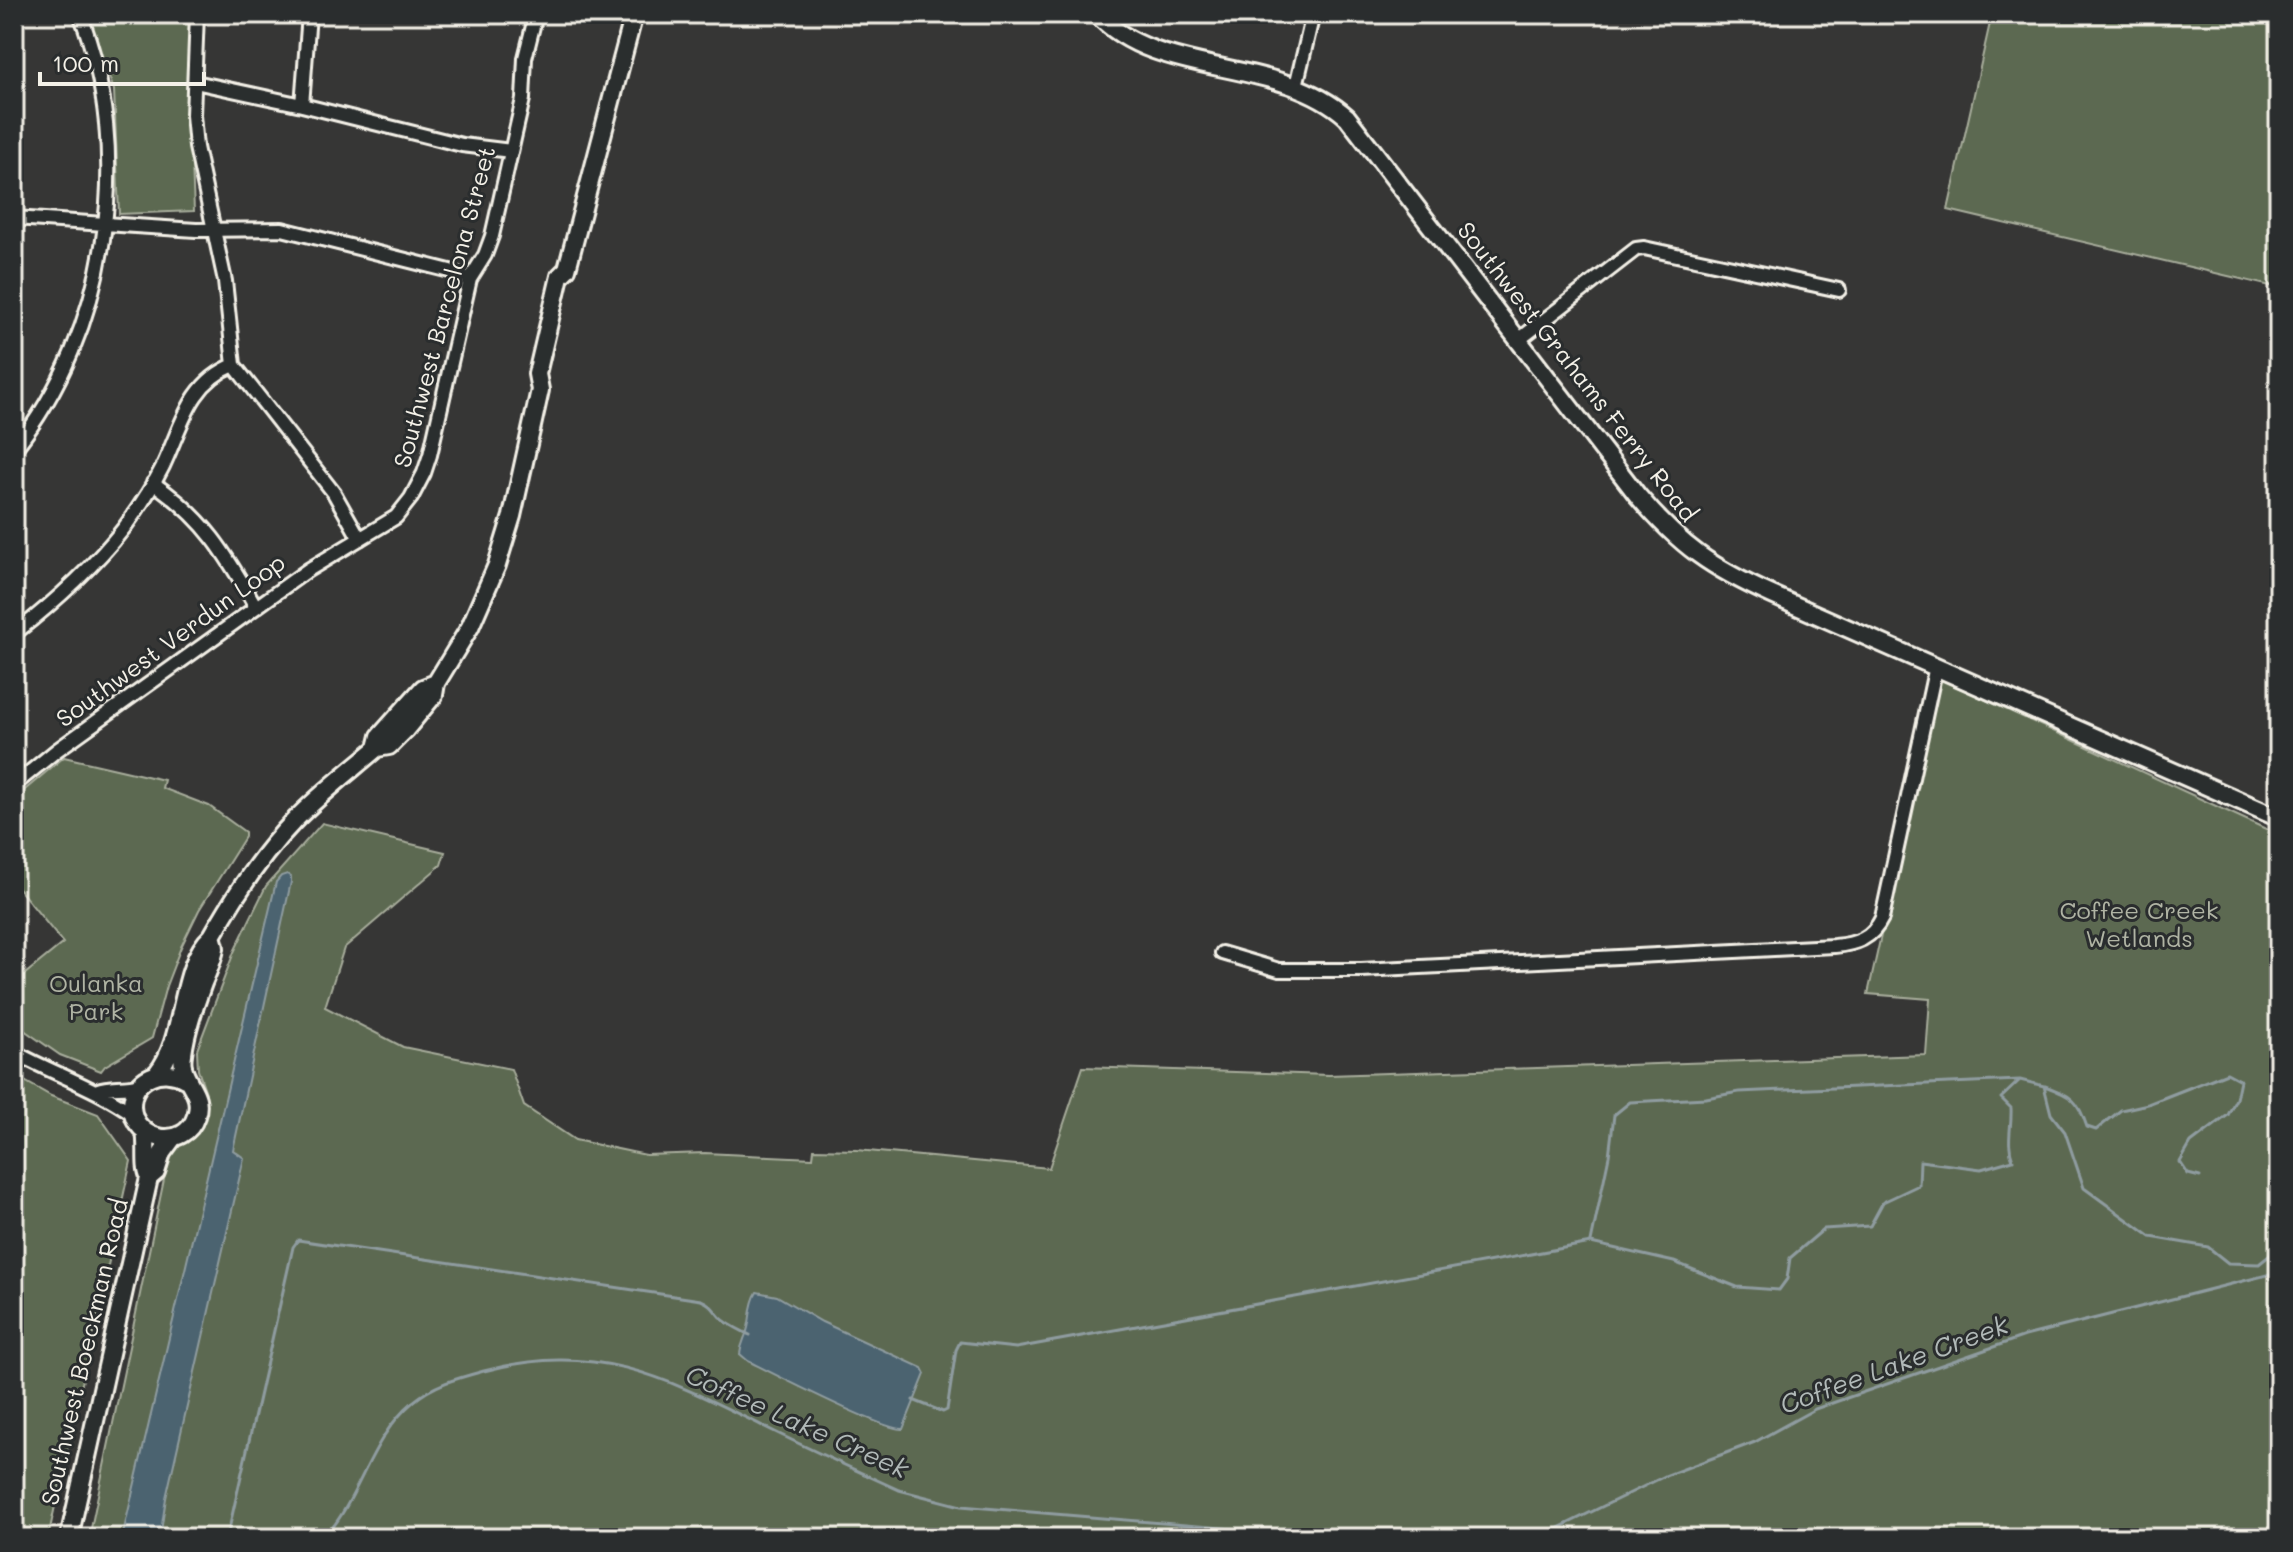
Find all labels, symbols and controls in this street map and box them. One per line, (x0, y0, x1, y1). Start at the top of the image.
scale bar (40, 36, 204, 86)
text: 100 m (52, 47, 119, 78)
street label: Southwest Barcelona Street (386, 142, 501, 471)
street label: Southwest Grahams Ferry Road (1451, 215, 1705, 527)
street label: Southwest Verdun Loop (49, 546, 291, 733)
park label: Coffee Creek Wetlands (2059, 894, 2219, 953)
park label: Oulanka Park (49, 967, 143, 1026)
street label: Southwest Boeckman Road (33, 1195, 134, 1508)
water label: Coffee Lake Creek (1775, 1307, 2014, 1421)
water label: Coffee Lake Creek (681, 1357, 915, 1486)

